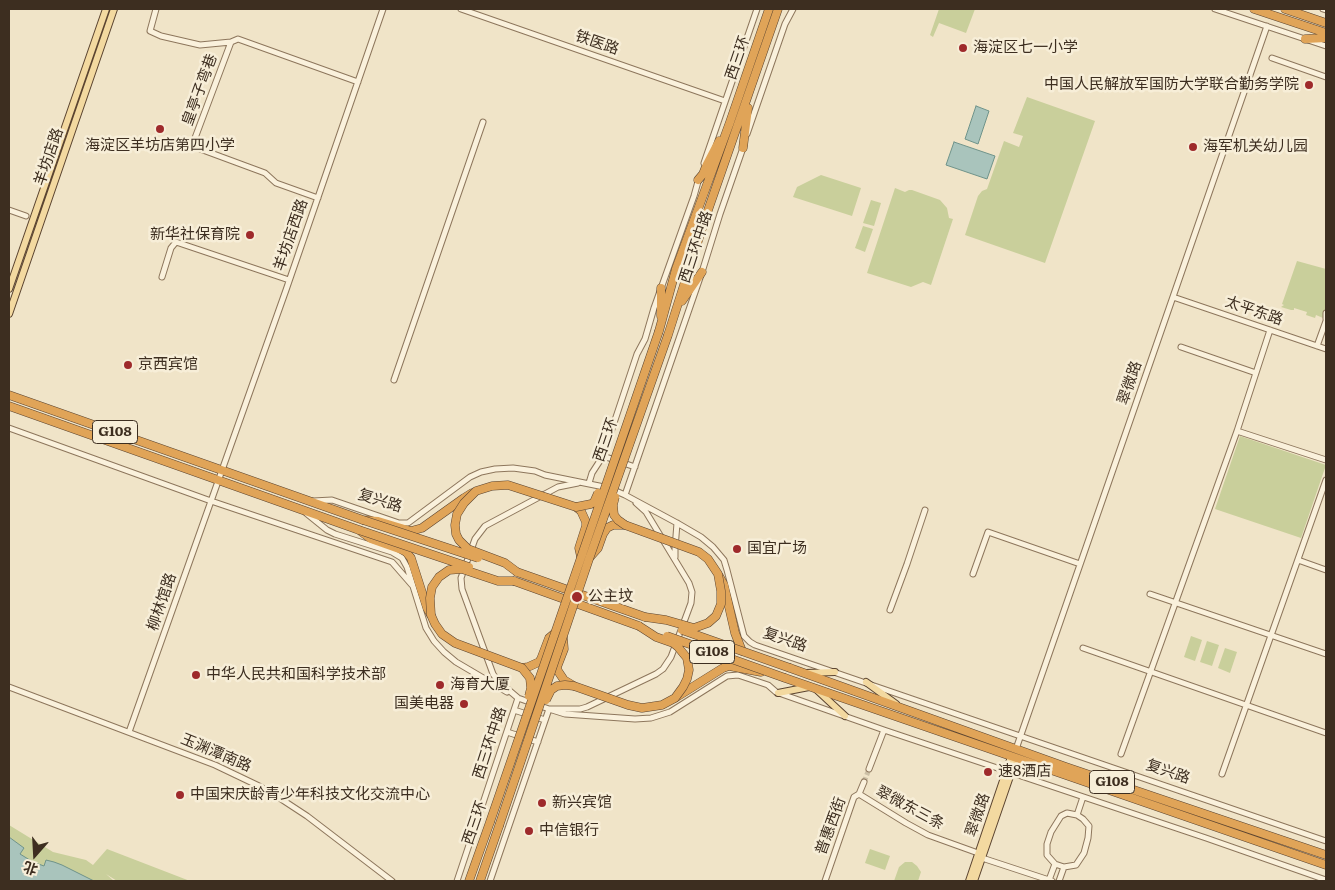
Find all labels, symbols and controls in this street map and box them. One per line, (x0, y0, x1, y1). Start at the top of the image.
street label: 铁医路 (573, 27, 621, 59)
street label: 西三环 (722, 34, 754, 82)
place label: 海淀区七一小学 (973, 39, 1078, 57)
marker: 海淀区七一小学 (957, 42, 969, 54)
street label: 皇亭子弯巷 (179, 52, 221, 128)
place label: 中国人民解放军国防大学联合勤务学院 (1044, 76, 1299, 94)
marker: 中国人民解放军国防大学联合勤务学院 (1303, 79, 1315, 91)
marker: 海淀区羊坊店第四小学 (154, 123, 166, 135)
street label: 羊坊店路 (31, 126, 67, 188)
place label: 海淀区羊坊店第四小学 (85, 137, 235, 155)
place label: 海军机关幼儿园 (1203, 138, 1308, 156)
marker: 海军机关幼儿园 (1187, 141, 1199, 153)
street label: 羊坊店西路 (270, 197, 312, 273)
street label: 西三环中路 (676, 209, 716, 285)
place label: 新华社保育院 (150, 226, 240, 244)
marker: 新华社保育院 (244, 229, 256, 241)
street label: 太平东路 (1223, 293, 1285, 329)
place label: 京西宾馆 (138, 356, 198, 374)
marker: 京西宾馆 (122, 359, 134, 371)
street label: 翠微路 (1114, 359, 1146, 407)
street label: 西三环 (590, 416, 622, 464)
road number: G108 (92, 421, 138, 444)
street label: 复兴路 (356, 486, 404, 516)
place label: 国宜广场 (747, 540, 807, 558)
marker: 国宜广场 (731, 543, 743, 555)
street label: 柳林馆路 (144, 571, 180, 633)
place label: 公主坟 (588, 588, 633, 606)
marker: 公主坟 (570, 590, 584, 604)
street label: 复兴路 (761, 624, 809, 656)
road number: G108 (690, 640, 734, 664)
place label: 中华人民共和国科学技术部 (206, 666, 386, 684)
marker: 中华人民共和国科学技术部 (190, 669, 202, 681)
place label: 海育大厦 (450, 676, 510, 694)
marker: 海育大厦 (434, 679, 446, 691)
place label: 国美电器 (394, 695, 454, 713)
marker: 国美电器 (458, 698, 470, 710)
street label: 西三环中路 (470, 705, 510, 781)
street label: 玉渊潭南路 (178, 730, 254, 776)
street label: 复兴路 (1144, 756, 1192, 788)
place label: 速8酒店 (998, 763, 1051, 781)
marker: 速8酒店 (982, 766, 994, 778)
road number: G108 (1090, 770, 1134, 794)
street label: 翠微东三条 (873, 782, 947, 834)
place label: 中国宋庆龄青少年科技文化交流中心 (190, 786, 430, 804)
marker: 中国宋庆龄青少年科技文化交流中心 (174, 789, 186, 801)
street label: 翠微路 (962, 791, 994, 839)
place label: 新兴宾馆 (552, 794, 612, 812)
street label: 普惠西街 (812, 795, 850, 857)
marker: 新兴宾馆 (536, 797, 548, 809)
street label: 西三环 (459, 799, 491, 847)
place label: 中信银行 (539, 822, 599, 840)
marker: 中信银行 (523, 825, 535, 837)
north arrow (10, 830, 60, 880)
text: 北 (20, 857, 40, 881)

